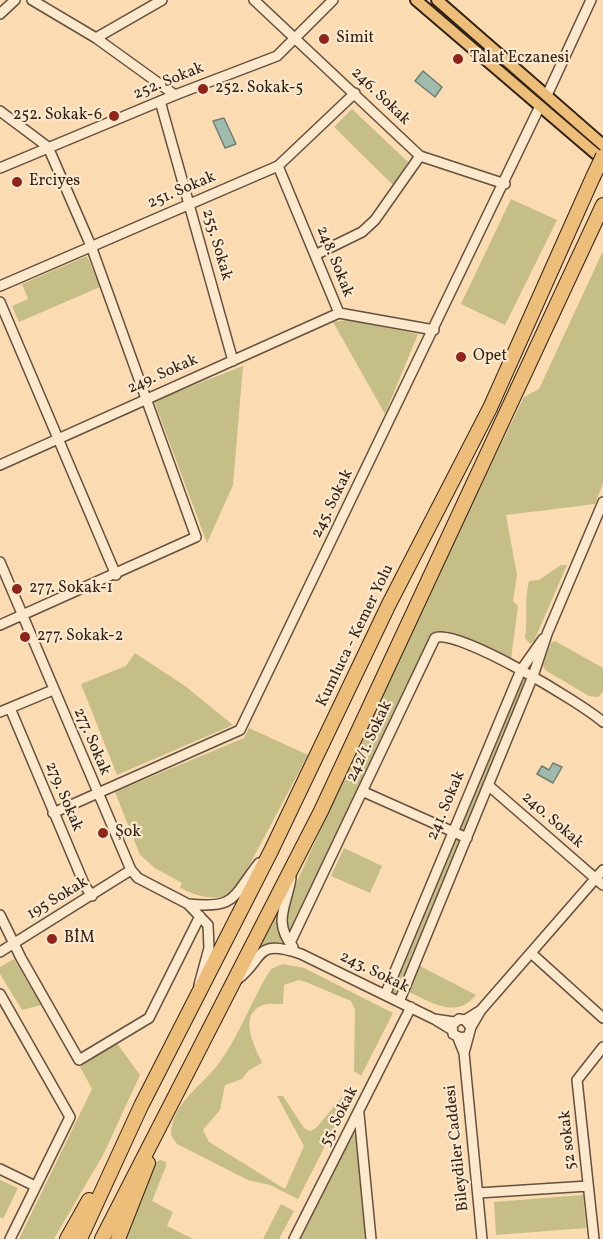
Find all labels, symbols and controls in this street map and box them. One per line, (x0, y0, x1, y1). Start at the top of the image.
place label: Simit (336, 29, 374, 49)
marker: Simit (317, 32, 331, 46)
place label: Talat Eczanesi (470, 49, 569, 69)
marker: Talat Eczanesi (451, 52, 465, 66)
street label: 252. Sokak (131, 59, 207, 105)
street label: 246. Sokak (346, 64, 414, 130)
place label: 252. Sokak-5 (215, 79, 303, 99)
marker: 252. Sokak-5 (196, 82, 210, 96)
place label: 252. Sokak-6 (13, 106, 102, 126)
marker: 252. Sokak-6 (107, 109, 121, 123)
street label: 251. Sokak (145, 168, 219, 214)
place label: Erciyes (29, 172, 80, 192)
marker: Erciyes (10, 175, 24, 189)
street label: 255. Sokak (197, 207, 235, 283)
street label: 248. Sokak (311, 224, 357, 300)
place label: Opet (473, 347, 507, 367)
marker: Opet (454, 350, 468, 364)
street label: 249. Sokak (125, 351, 201, 399)
street label: 245. Sokak (308, 466, 358, 542)
street label: Kumluca - Kemer Yolu (313, 562, 399, 710)
place label: 277. Sokak-1 (29, 579, 113, 599)
marker: 277. Sokak-1 (10, 582, 24, 596)
place label: 277. Sokak-2 (37, 627, 123, 647)
marker: 277. Sokak-2 (18, 630, 32, 644)
street label: 242/1. Sokak (343, 698, 397, 786)
street label: 277. Sokak (68, 705, 114, 779)
street label: 279. Sokak (40, 759, 86, 835)
street label: 241. Sokak (424, 768, 470, 844)
street label: 240. Sokak (517, 789, 587, 853)
place label: Şok (115, 823, 141, 843)
marker: Şok (96, 826, 110, 840)
street label: 195 Sokak (24, 873, 92, 925)
place label: BİM (64, 929, 95, 949)
marker: BİM (45, 932, 59, 946)
street label: 243. Sokak (336, 948, 412, 998)
street label: 55. Sokak (317, 1084, 363, 1150)
street label: Bileydiler Caddesi (442, 1084, 474, 1212)
street label: 52 sokak (556, 1109, 582, 1171)

